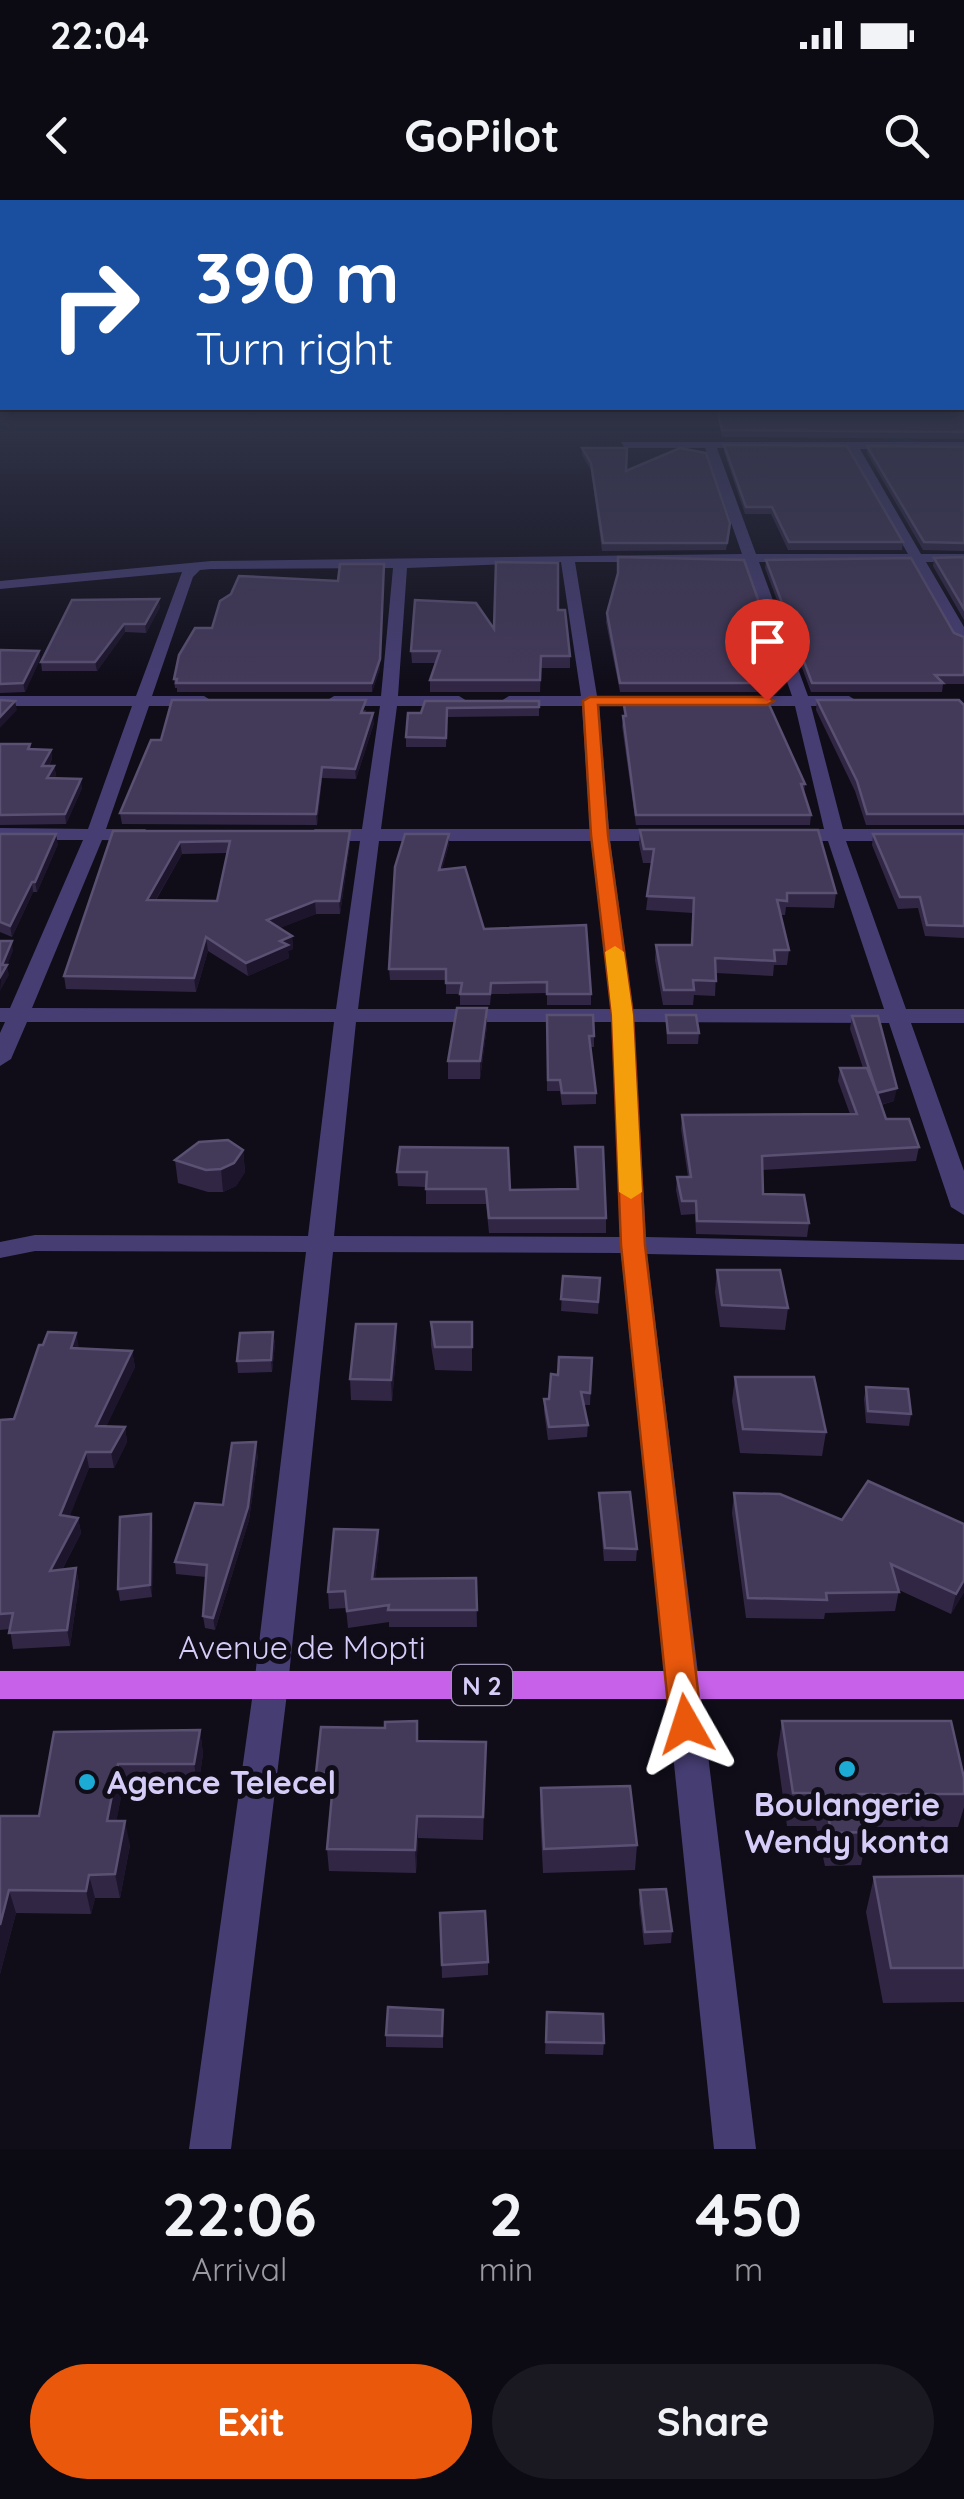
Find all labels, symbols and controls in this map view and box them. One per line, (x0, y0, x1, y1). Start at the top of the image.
text: 22:04 (50, 11, 149, 59)
text: GoPilot (404, 107, 560, 163)
icon: back (30, 108, 85, 163)
icon: search (879, 108, 934, 163)
text: 390 m (195, 233, 399, 321)
icon: right (30, 240, 160, 370)
text: Turn right (195, 320, 394, 376)
pin (725, 599, 810, 702)
icon: arrive (740, 614, 795, 669)
street label: Avenue de Mopti (178, 1627, 426, 1667)
road number: N 2 (452, 1665, 512, 1705)
position arrow (634, 1672, 738, 1776)
marker: Boulangerie Wendy konta (836, 1758, 858, 1780)
place label: Agence Telecel (107, 1762, 336, 1802)
marker: Agence Telecel (76, 1771, 98, 1793)
place label: Boulangerie Wendy konta (744, 1784, 950, 1861)
text: 22:06 (162, 2176, 317, 2251)
text: 2 (489, 2176, 523, 2251)
text: 450 (695, 2176, 802, 2251)
text: Arrival (191, 2249, 287, 2289)
text: min (479, 2249, 533, 2289)
text: m (734, 2249, 763, 2289)
button: Exit (30, 2364, 472, 2479)
button: Share (492, 2364, 934, 2479)

